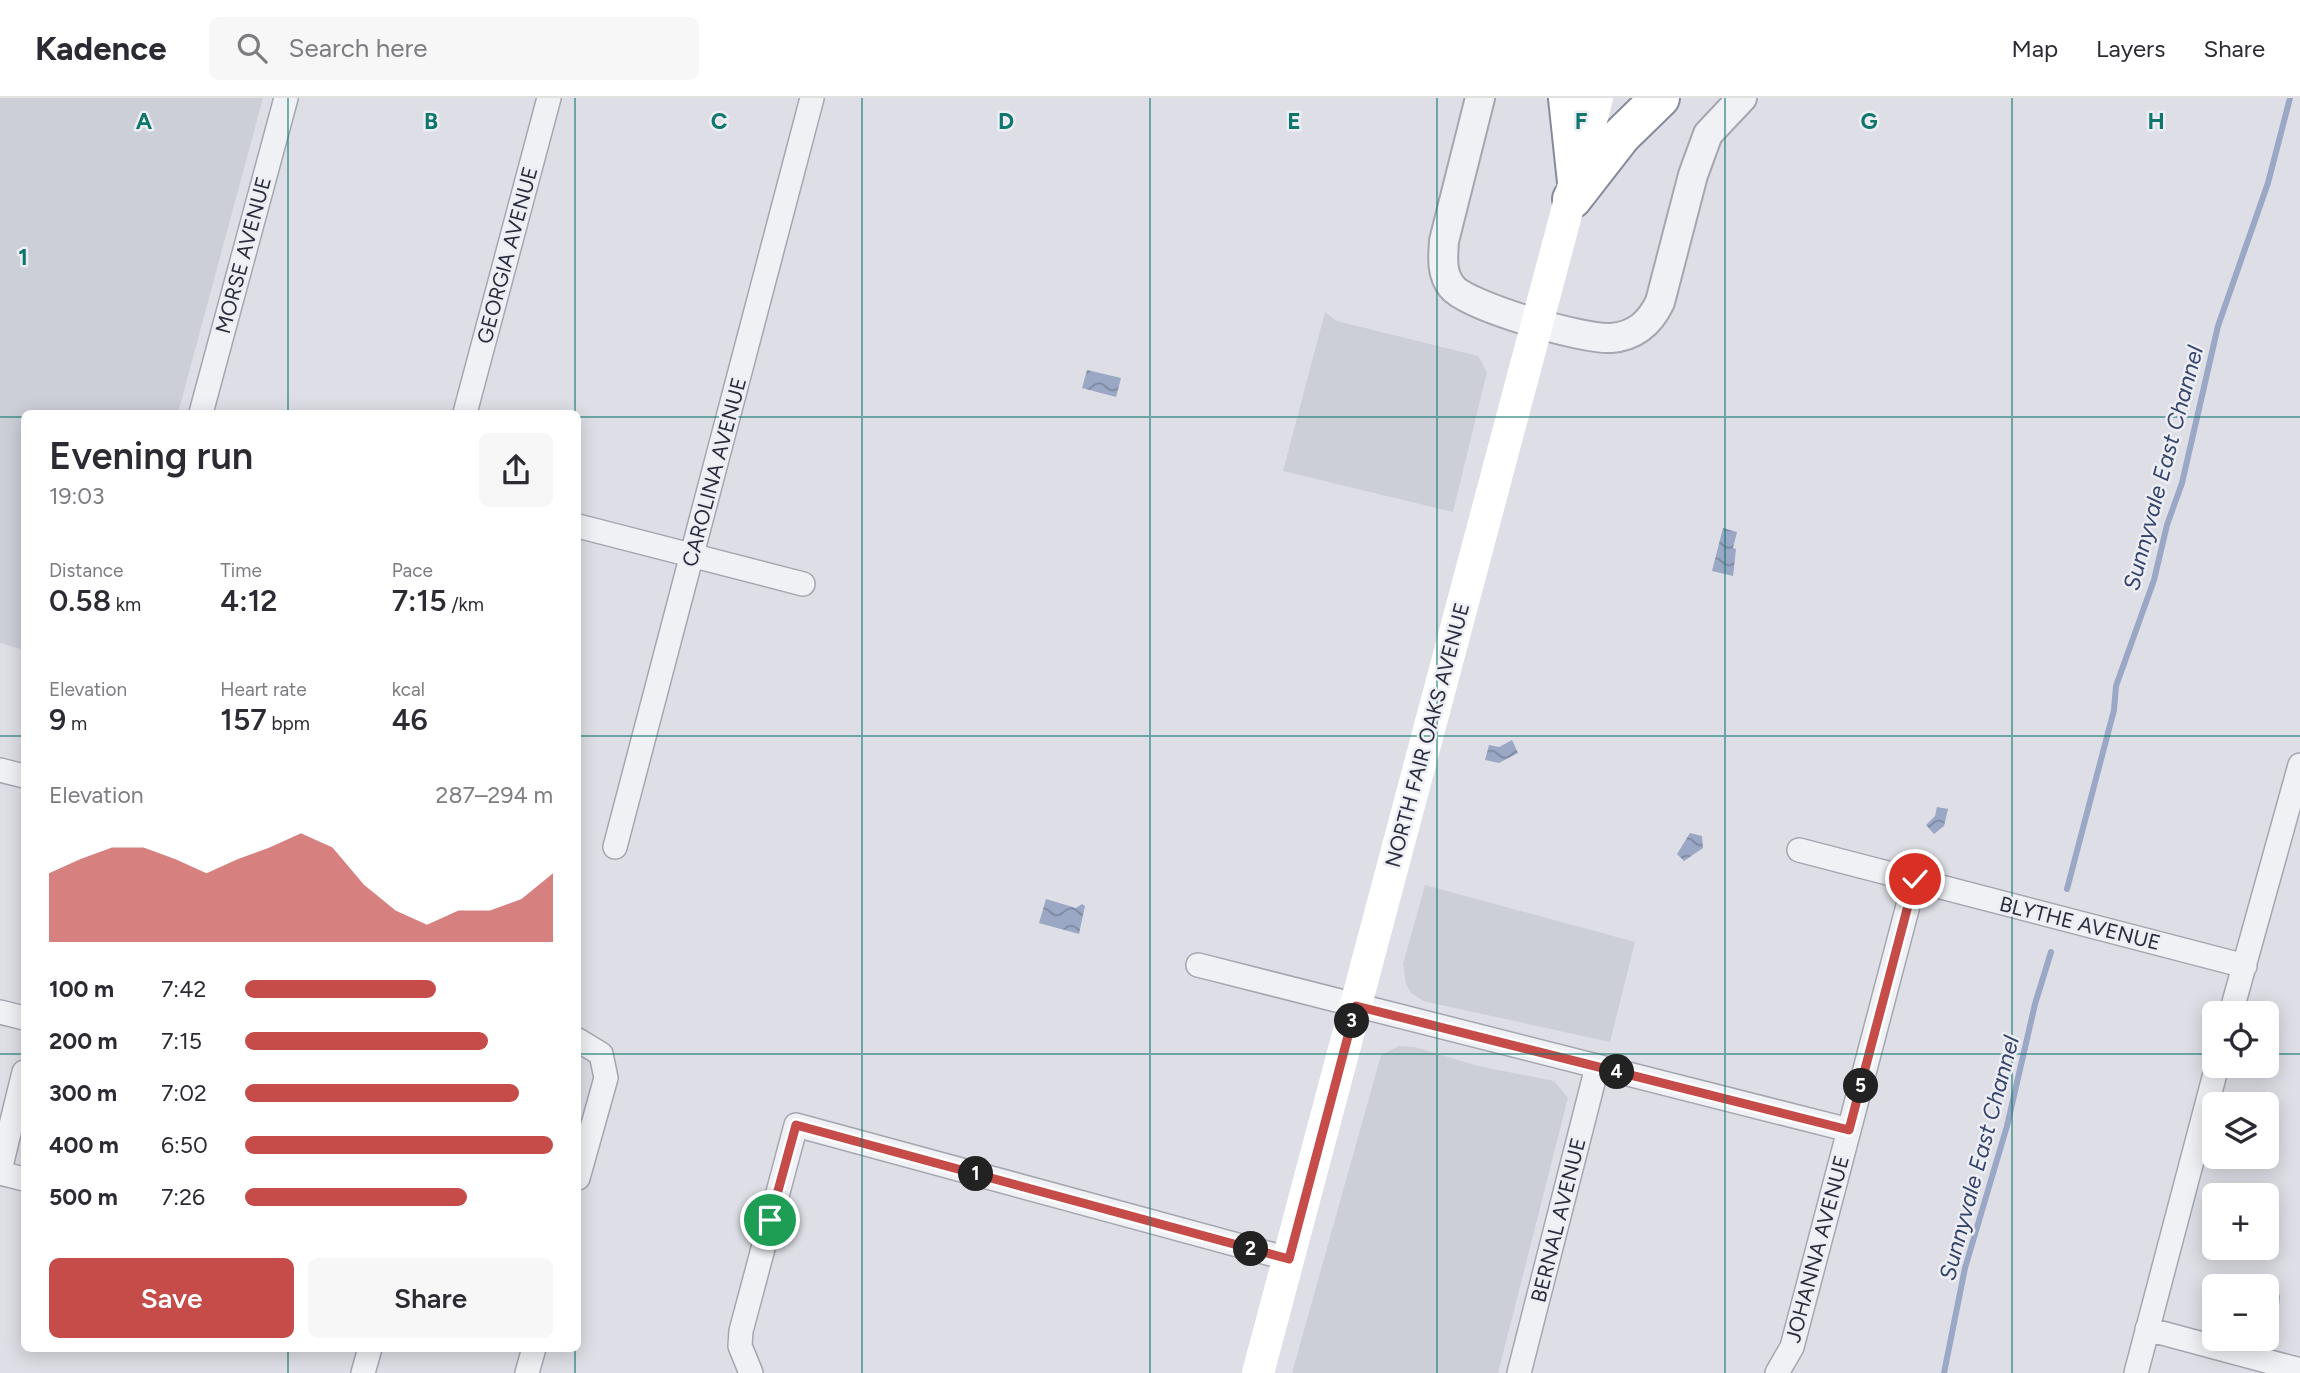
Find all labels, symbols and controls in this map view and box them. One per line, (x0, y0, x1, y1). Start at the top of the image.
search box (209, 17, 699, 80)
text: Kadence (35, 29, 167, 68)
icon: search (233, 29, 271, 67)
text: Search here (289, 32, 427, 64)
text: Map (2011, 34, 2058, 63)
text: Layers (2096, 34, 2165, 63)
text: Share (2203, 34, 2265, 63)
text: A (136, 107, 153, 135)
text: B (424, 107, 438, 135)
text: C (711, 107, 728, 135)
text: D (998, 107, 1014, 135)
text: E (1287, 107, 1301, 135)
text: F (1575, 107, 1588, 135)
text: G (1860, 107, 1878, 135)
text: H (2147, 107, 2165, 135)
street label: GEORGIA AVENUE (471, 164, 543, 346)
street label: MORSE AVENUE (210, 174, 276, 336)
text: 1 (18, 243, 28, 271)
water label: Sunnyvale East Channel (2117, 342, 2209, 593)
street label: CAROLINA AVENUE (677, 375, 751, 569)
text: Evening run (49, 433, 253, 479)
button: share (479, 433, 553, 507)
text: 19:03 (49, 482, 105, 510)
text: Distance (49, 559, 123, 582)
text: Time (220, 559, 262, 582)
text: Pace (392, 559, 433, 582)
text: 0.58 (49, 582, 111, 619)
text: 4:12 (220, 582, 277, 619)
text: 7:15 (392, 582, 446, 619)
text: km (111, 593, 141, 616)
text: /km (446, 593, 484, 616)
street label: NORTH FAIR OAKS AVENUE (1380, 600, 1474, 870)
text: Elevation (49, 678, 127, 701)
text: Heart rate (220, 678, 307, 701)
text: kcal (392, 678, 425, 701)
text: 9 (49, 701, 66, 738)
text: 157 (220, 701, 267, 738)
text: 46 (392, 701, 428, 738)
text: m (66, 712, 87, 735)
text: bpm (267, 712, 310, 735)
text: Elevation (49, 781, 144, 809)
text: 287–294 m (436, 781, 553, 809)
pin (1885, 849, 1945, 909)
icon: check (1896, 860, 1934, 898)
street label: BLYTHE AVENUE (1997, 891, 2163, 955)
text: 100 m (49, 975, 114, 1003)
text: 7:42 (161, 975, 206, 1003)
map controls (2202, 1001, 2279, 1351)
button: locate (2202, 1001, 2279, 1078)
pin: 3 (1334, 1004, 1370, 1038)
text: 3 (1346, 1009, 1357, 1032)
text: 200 m (49, 1027, 118, 1055)
text: 7:15 (161, 1027, 202, 1055)
water label: Sunnyvale East Channel (1933, 1032, 2025, 1283)
pin: 4 (1600, 1054, 1634, 1090)
text: 4 (1610, 1060, 1623, 1083)
pin: 5 (1843, 1068, 1878, 1104)
text: 5 (1855, 1074, 1866, 1097)
text: 300 m (49, 1079, 117, 1107)
text: 7:02 (161, 1079, 207, 1107)
button: layers (2202, 1092, 2279, 1169)
text: 400 m (49, 1131, 119, 1159)
text: 6:50 (161, 1131, 208, 1159)
street label: BERNAL AVENUE (1525, 1135, 1591, 1305)
street label: JOHANNA AVENUE (1780, 1153, 1854, 1345)
pin: 1 (958, 1156, 993, 1192)
text: 1 (971, 1162, 980, 1185)
text: 500 m (49, 1183, 118, 1211)
text: 7:26 (161, 1183, 205, 1211)
button: + (2202, 1183, 2279, 1260)
pin (740, 1190, 800, 1250)
icon: arrive (751, 1201, 789, 1239)
pin: 2 (1234, 1232, 1268, 1266)
text: 2 (1245, 1237, 1256, 1260)
button: Save (49, 1258, 294, 1338)
button: Share (308, 1258, 553, 1338)
button: − (2202, 1274, 2279, 1351)

